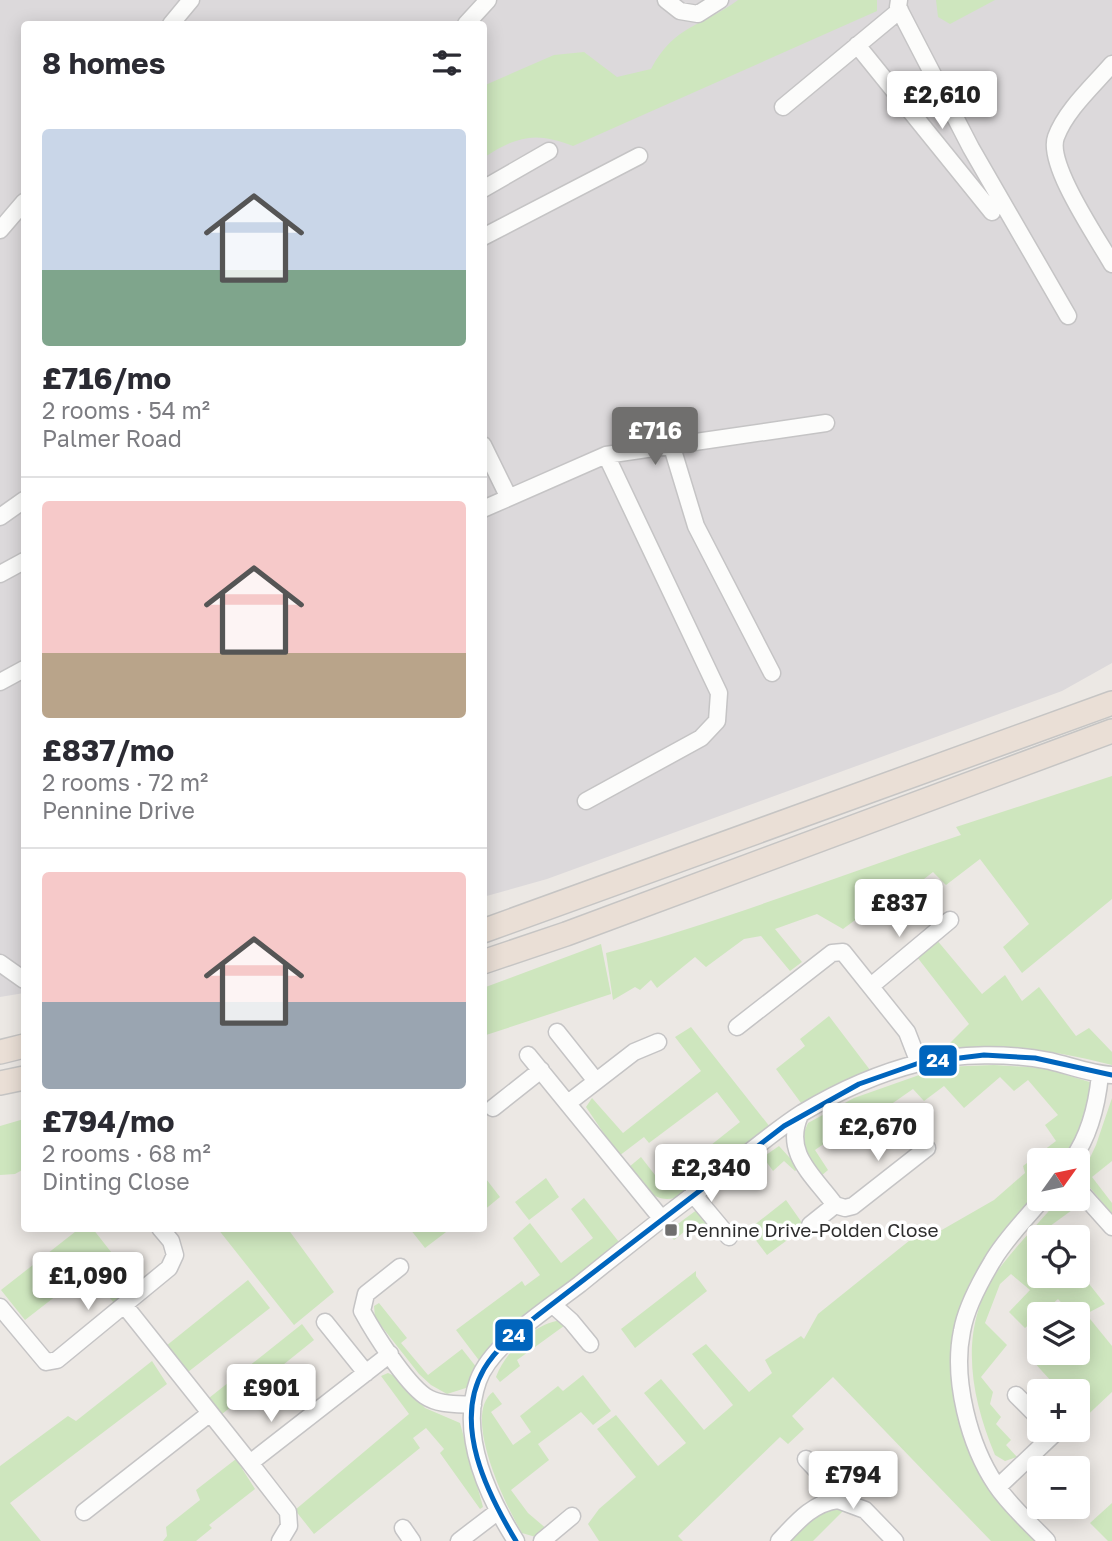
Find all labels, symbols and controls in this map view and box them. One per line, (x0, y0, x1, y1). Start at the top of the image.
icon: filters (428, 44, 466, 82)
text: 8 homes (42, 45, 166, 81)
pin: £2,610 (885, 72, 999, 131)
text: £2,610 (903, 80, 981, 108)
icon: home (191, 175, 317, 301)
text: £716/mo (42, 360, 171, 396)
text: 2 rooms · 54 m² (42, 396, 210, 424)
pin: £716 (614, 407, 696, 467)
text: £716 (628, 416, 682, 444)
text: Palmer Road (42, 424, 182, 452)
icon: home (191, 547, 317, 673)
text: £837/mo (42, 732, 174, 768)
text: 2 rooms · 72 m² (42, 768, 208, 796)
text: Pennine Drive (42, 796, 195, 824)
pin: £837 (858, 880, 940, 939)
text: £837 (871, 888, 927, 916)
icon: home (191, 918, 317, 1044)
line badge: 24 (918, 1044, 958, 1077)
text: 24 (926, 1048, 950, 1071)
text: £794/mo (42, 1103, 175, 1139)
pin: £2,670 (821, 1104, 935, 1163)
text: £2,670 (839, 1112, 917, 1140)
text: 2 rooms · 68 m² (42, 1139, 211, 1167)
pin: £2,340 (654, 1144, 768, 1204)
north arrow (1027, 1148, 1090, 1211)
map controls (1027, 1148, 1090, 1519)
text: £2,340 (671, 1153, 751, 1181)
text: Dinting Close (42, 1167, 190, 1195)
place label: Pennine Drive-Polden Close (685, 1218, 938, 1241)
marker: Pennine Drive-Polden Close (663, 1222, 679, 1238)
button: locate (1027, 1225, 1090, 1288)
pin: £1,090 (31, 1252, 145, 1312)
text: £1,090 (49, 1261, 127, 1289)
button: layers (1027, 1302, 1090, 1365)
line badge: 24 (494, 1318, 534, 1352)
text: 24 (502, 1323, 526, 1346)
pin: £901 (230, 1364, 312, 1424)
text: £901 (243, 1373, 299, 1401)
button: + (1027, 1379, 1090, 1442)
pin: £794 (812, 1452, 894, 1511)
button: − (1027, 1456, 1090, 1519)
text: £794 (825, 1460, 881, 1488)

